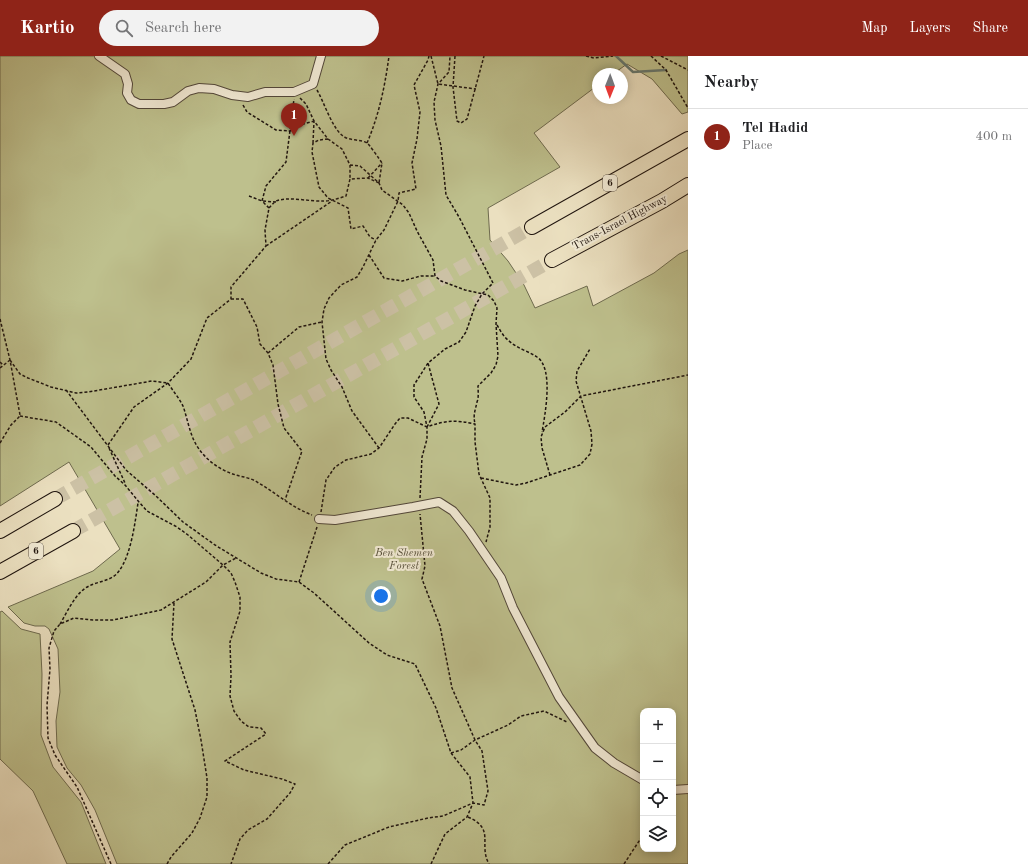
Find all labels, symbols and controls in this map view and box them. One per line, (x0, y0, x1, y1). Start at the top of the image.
search box (99, 10, 379, 46)
icon: search (113, 17, 135, 39)
text: Kartio (20, 19, 75, 38)
text: Search here (145, 21, 221, 36)
text: Map (862, 21, 888, 35)
text: Layers (910, 21, 951, 35)
text: Share (973, 21, 1008, 35)
north arrow (592, 68, 628, 104)
text: Nearby (704, 74, 759, 91)
pin: 1 (281, 103, 307, 136)
text: Tel Hadid (742, 121, 808, 136)
text: 1 (713, 130, 721, 143)
text: 400 m (975, 130, 1012, 143)
text: Place (742, 139, 772, 152)
road number: 6 (603, 175, 617, 191)
street label: Trans-Israel Highway (571, 193, 669, 253)
road number: 6 (29, 543, 43, 559)
park label: Ben Shemen Forest (374, 548, 434, 572)
your location (371, 586, 391, 606)
map controls (640, 708, 676, 852)
button: + (640, 708, 676, 744)
button: − (640, 744, 676, 780)
button: locate (640, 780, 676, 816)
button: layers (640, 816, 676, 852)

